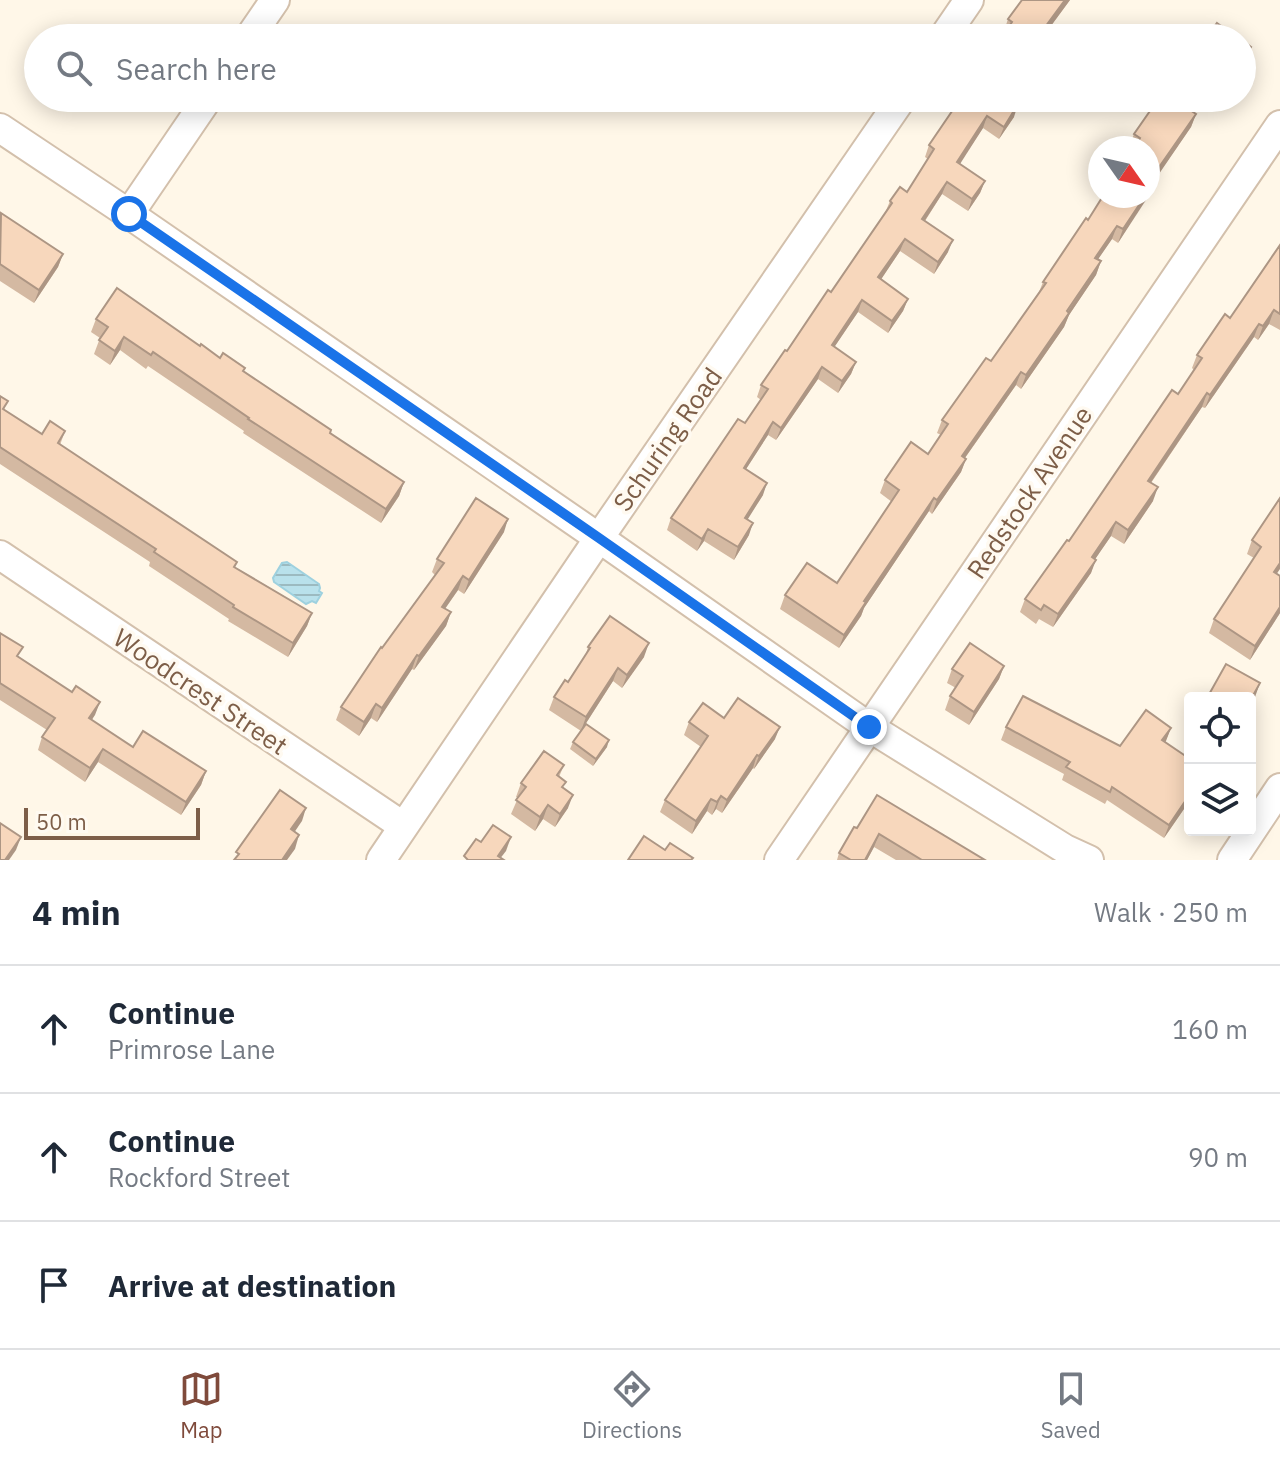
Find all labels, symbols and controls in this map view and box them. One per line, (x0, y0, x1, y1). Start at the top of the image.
search box (24, 24, 1256, 112)
icon: search (52, 46, 96, 90)
text: Search here (116, 49, 277, 88)
north arrow (1088, 136, 1160, 208)
route start (111, 196, 147, 232)
street label: Schuring Road (605, 360, 729, 518)
street label: Redstock Avenue (959, 399, 1099, 585)
street label: Woodcrest Street (107, 620, 295, 762)
map controls (1184, 692, 1256, 836)
button: locate (1184, 692, 1256, 764)
route end (851, 709, 887, 745)
button: layers (1184, 764, 1256, 836)
scale bar (24, 804, 200, 840)
text: 50 m (36, 807, 87, 836)
text: 4 min (32, 890, 121, 934)
text: Walk · 250 m (1094, 895, 1248, 929)
text: Continue (108, 993, 235, 1032)
icon: ahead (32, 1007, 76, 1051)
text: 160 m (1172, 1012, 1248, 1046)
text: Primrose Lane (108, 1032, 275, 1066)
text: Continue (108, 1121, 235, 1160)
icon: ahead (32, 1135, 76, 1179)
text: 90 m (1188, 1140, 1248, 1174)
text: Rockford Street (108, 1160, 290, 1194)
icon: arrive (32, 1263, 76, 1307)
text: Arrive at destination (108, 1266, 396, 1305)
tab: Map (179, 1367, 223, 1444)
tab: Directions (582, 1367, 682, 1444)
tab: Saved (1041, 1367, 1101, 1444)

